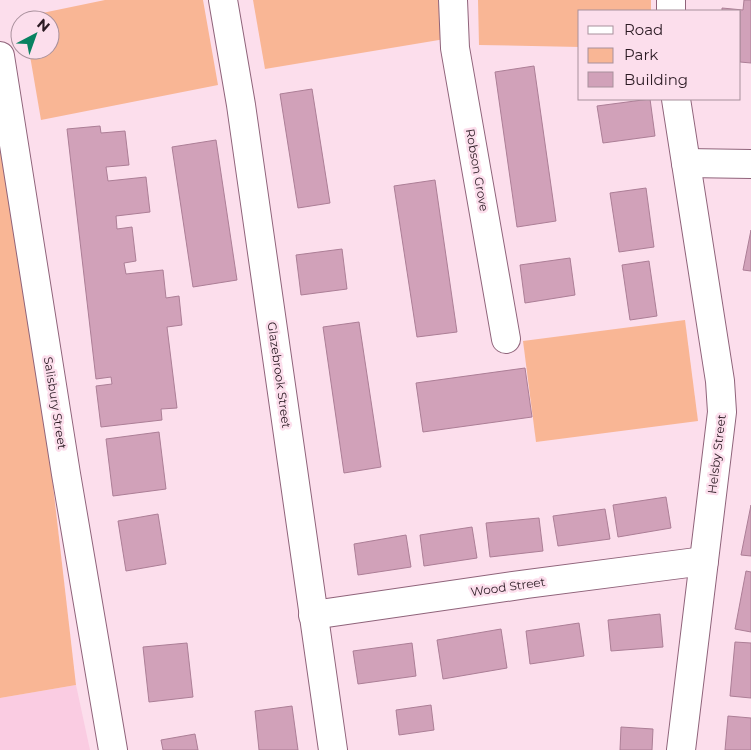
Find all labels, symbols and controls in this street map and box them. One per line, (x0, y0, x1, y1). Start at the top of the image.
north arrow (10, 10, 60, 60)
legend (578, 10, 741, 100)
text: N (33, 15, 54, 36)
text: Road (624, 20, 663, 39)
text: Park (624, 45, 658, 64)
text: Building (624, 70, 688, 89)
street label: Robson Grove (463, 127, 492, 212)
street label: Glazebrook Street (265, 321, 294, 429)
street label: Salisbury Street (41, 356, 70, 450)
street label: Helsby Street (704, 413, 729, 495)
street label: Wood Street (470, 574, 546, 599)

